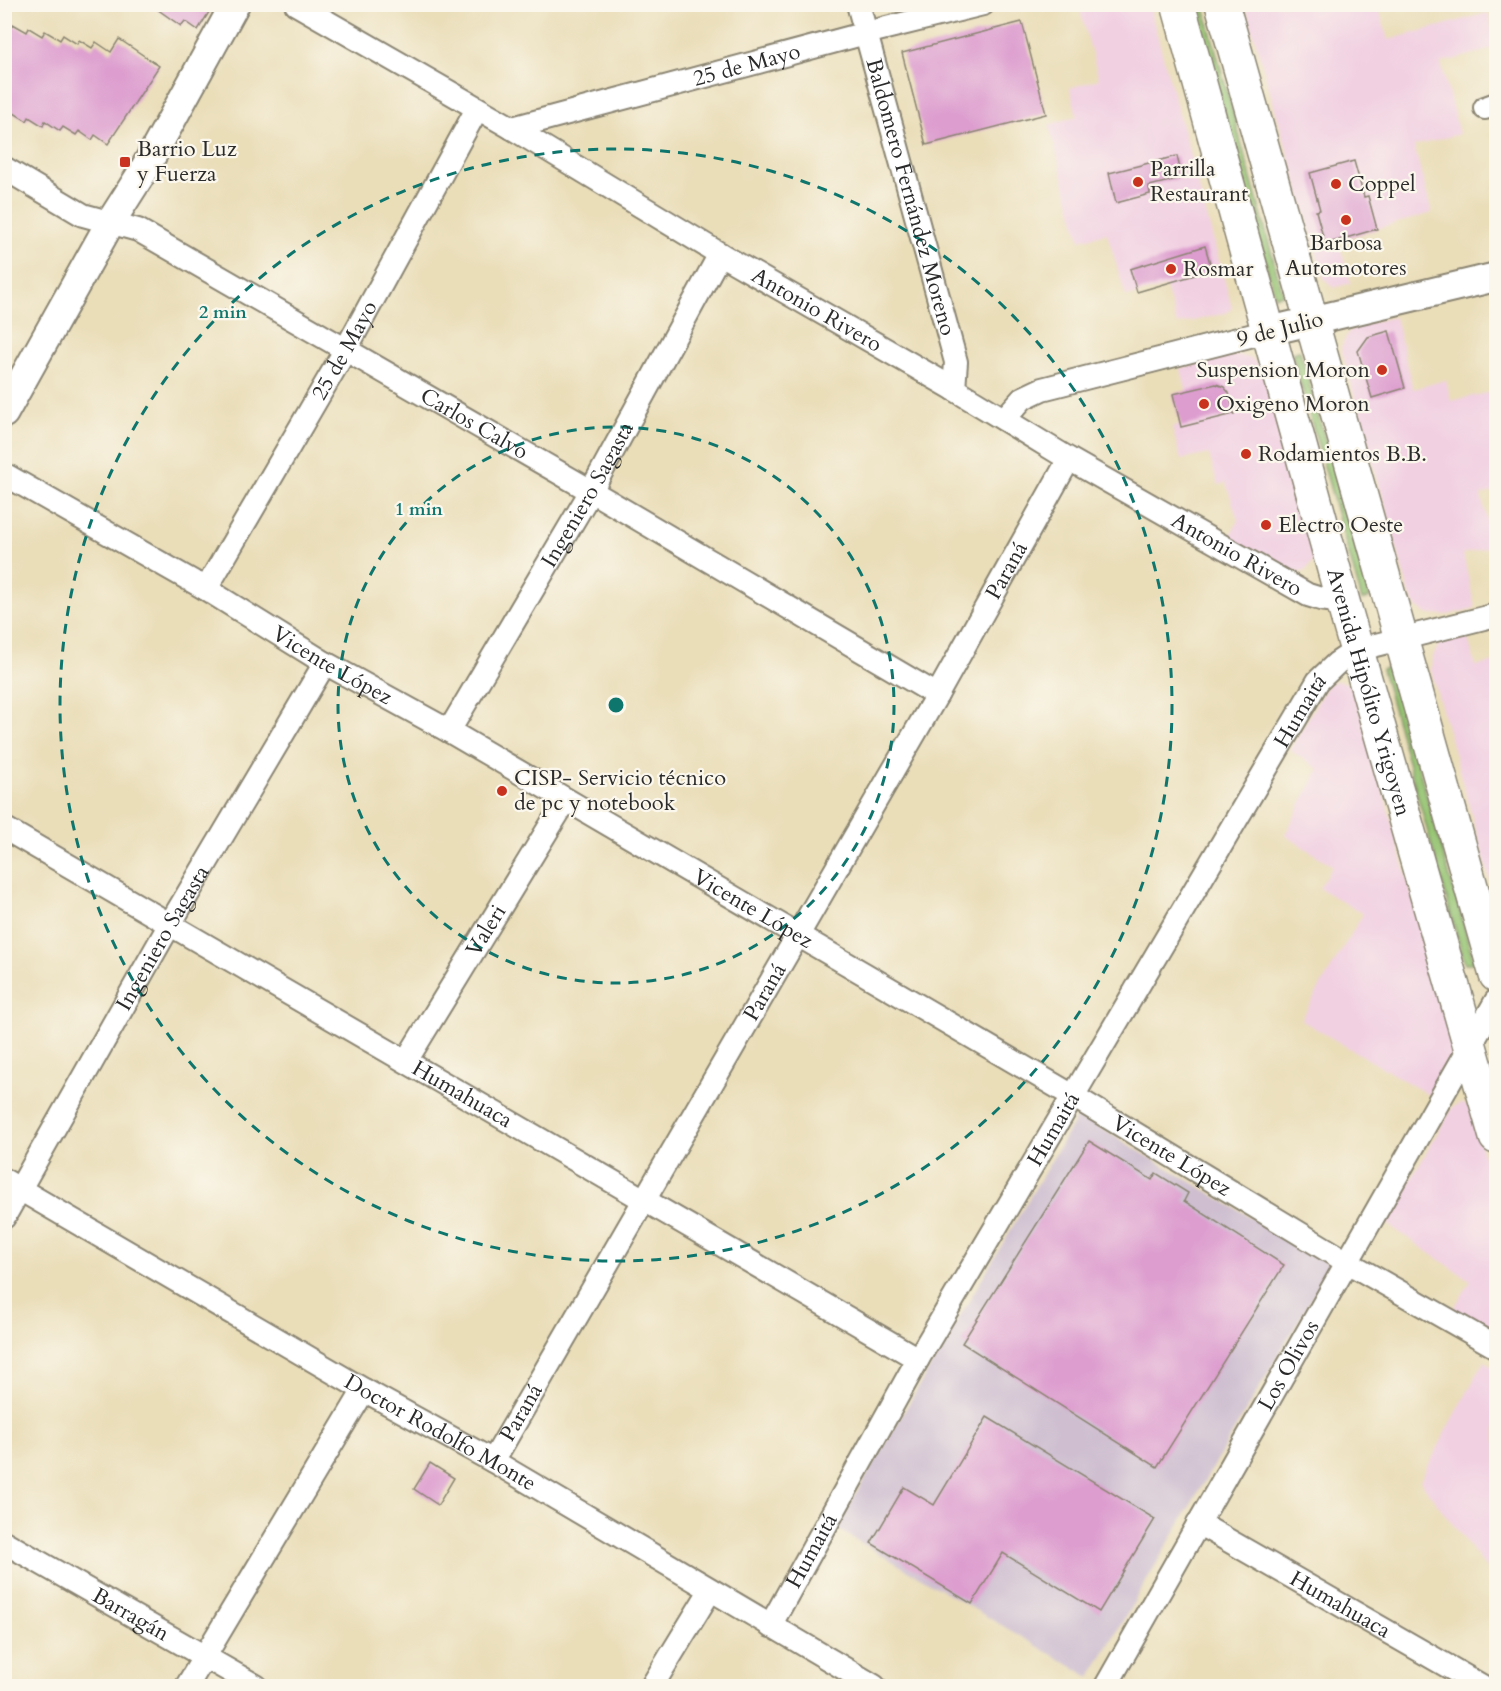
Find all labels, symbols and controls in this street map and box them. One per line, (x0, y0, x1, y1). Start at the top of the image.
street label: 25 de Mayo (690, 36, 804, 94)
street label: Baldomero Fernández Moreno (859, 55, 963, 339)
place label: Barrio Luz y Fuerza (136, 134, 237, 189)
place label: Parrilla Restaurant (1150, 154, 1248, 209)
marker: Barrio Luz y Fuerza (118, 155, 132, 169)
place label: Coppel (1348, 169, 1416, 199)
marker: Parrilla Restaurant (1131, 175, 1145, 189)
marker: Coppel (1329, 177, 1343, 191)
marker: Barbosa Automotores (1339, 213, 1353, 227)
place label: Barbosa Automotores (1285, 228, 1407, 283)
place label: Rosmar (1183, 254, 1255, 284)
street label: Antonio Rivero (746, 260, 888, 359)
marker: Rosmar (1164, 262, 1178, 276)
street label: 25 de Mayo (304, 295, 385, 406)
text: 2 min (199, 300, 247, 325)
street label: 9 de Julio (1234, 304, 1326, 354)
place label: Suspension Moron (1196, 355, 1370, 385)
marker: Suspension Moron (1375, 363, 1389, 377)
street label: Carlos Calvo (415, 381, 534, 467)
place label: Oxigeno Moron (1216, 389, 1370, 419)
marker: Oxigeno Moron (1197, 397, 1211, 411)
street label: Ingeniero Sagasta (534, 416, 641, 573)
place label: Rodamientos B.B. (1258, 439, 1427, 469)
marker: Rodamientos B.B. (1239, 447, 1253, 461)
text: 1 min (395, 497, 443, 522)
street label: Antonio Rivero (1166, 505, 1308, 604)
place label: Electro Oeste (1278, 510, 1403, 540)
marker: Electro Oeste (1259, 518, 1273, 532)
street label: Paraná (978, 536, 1035, 605)
street label: Avenida Hipólito Yrigoyen (1319, 565, 1419, 820)
street label: Vicente López (266, 619, 398, 712)
street label: Humaitá (1267, 666, 1333, 753)
centre of rings (606, 695, 626, 715)
place label: CISP- Servicio técnico de pc y notebook (514, 763, 726, 818)
marker: CISP- Servicio técnico de pc y notebook (495, 784, 509, 798)
street label: Ingeniero Sagasta (109, 859, 217, 1016)
street label: Vicente López (687, 862, 819, 956)
street label: Valeri (459, 899, 513, 962)
street label: Paraná (736, 957, 794, 1026)
street label: Humahuaca (406, 1053, 519, 1136)
street label: Humaitá (1020, 1086, 1087, 1172)
street label: Vicente López (1106, 1108, 1237, 1203)
street label: Los Olivos (1251, 1315, 1326, 1416)
street label: Doctor Rodolfo Monte (339, 1367, 542, 1498)
street label: Paraná (493, 1378, 550, 1447)
street label: Humaitá (779, 1508, 845, 1594)
street label: Humahuaca (1284, 1564, 1397, 1646)
street label: Barragán (87, 1580, 175, 1649)

